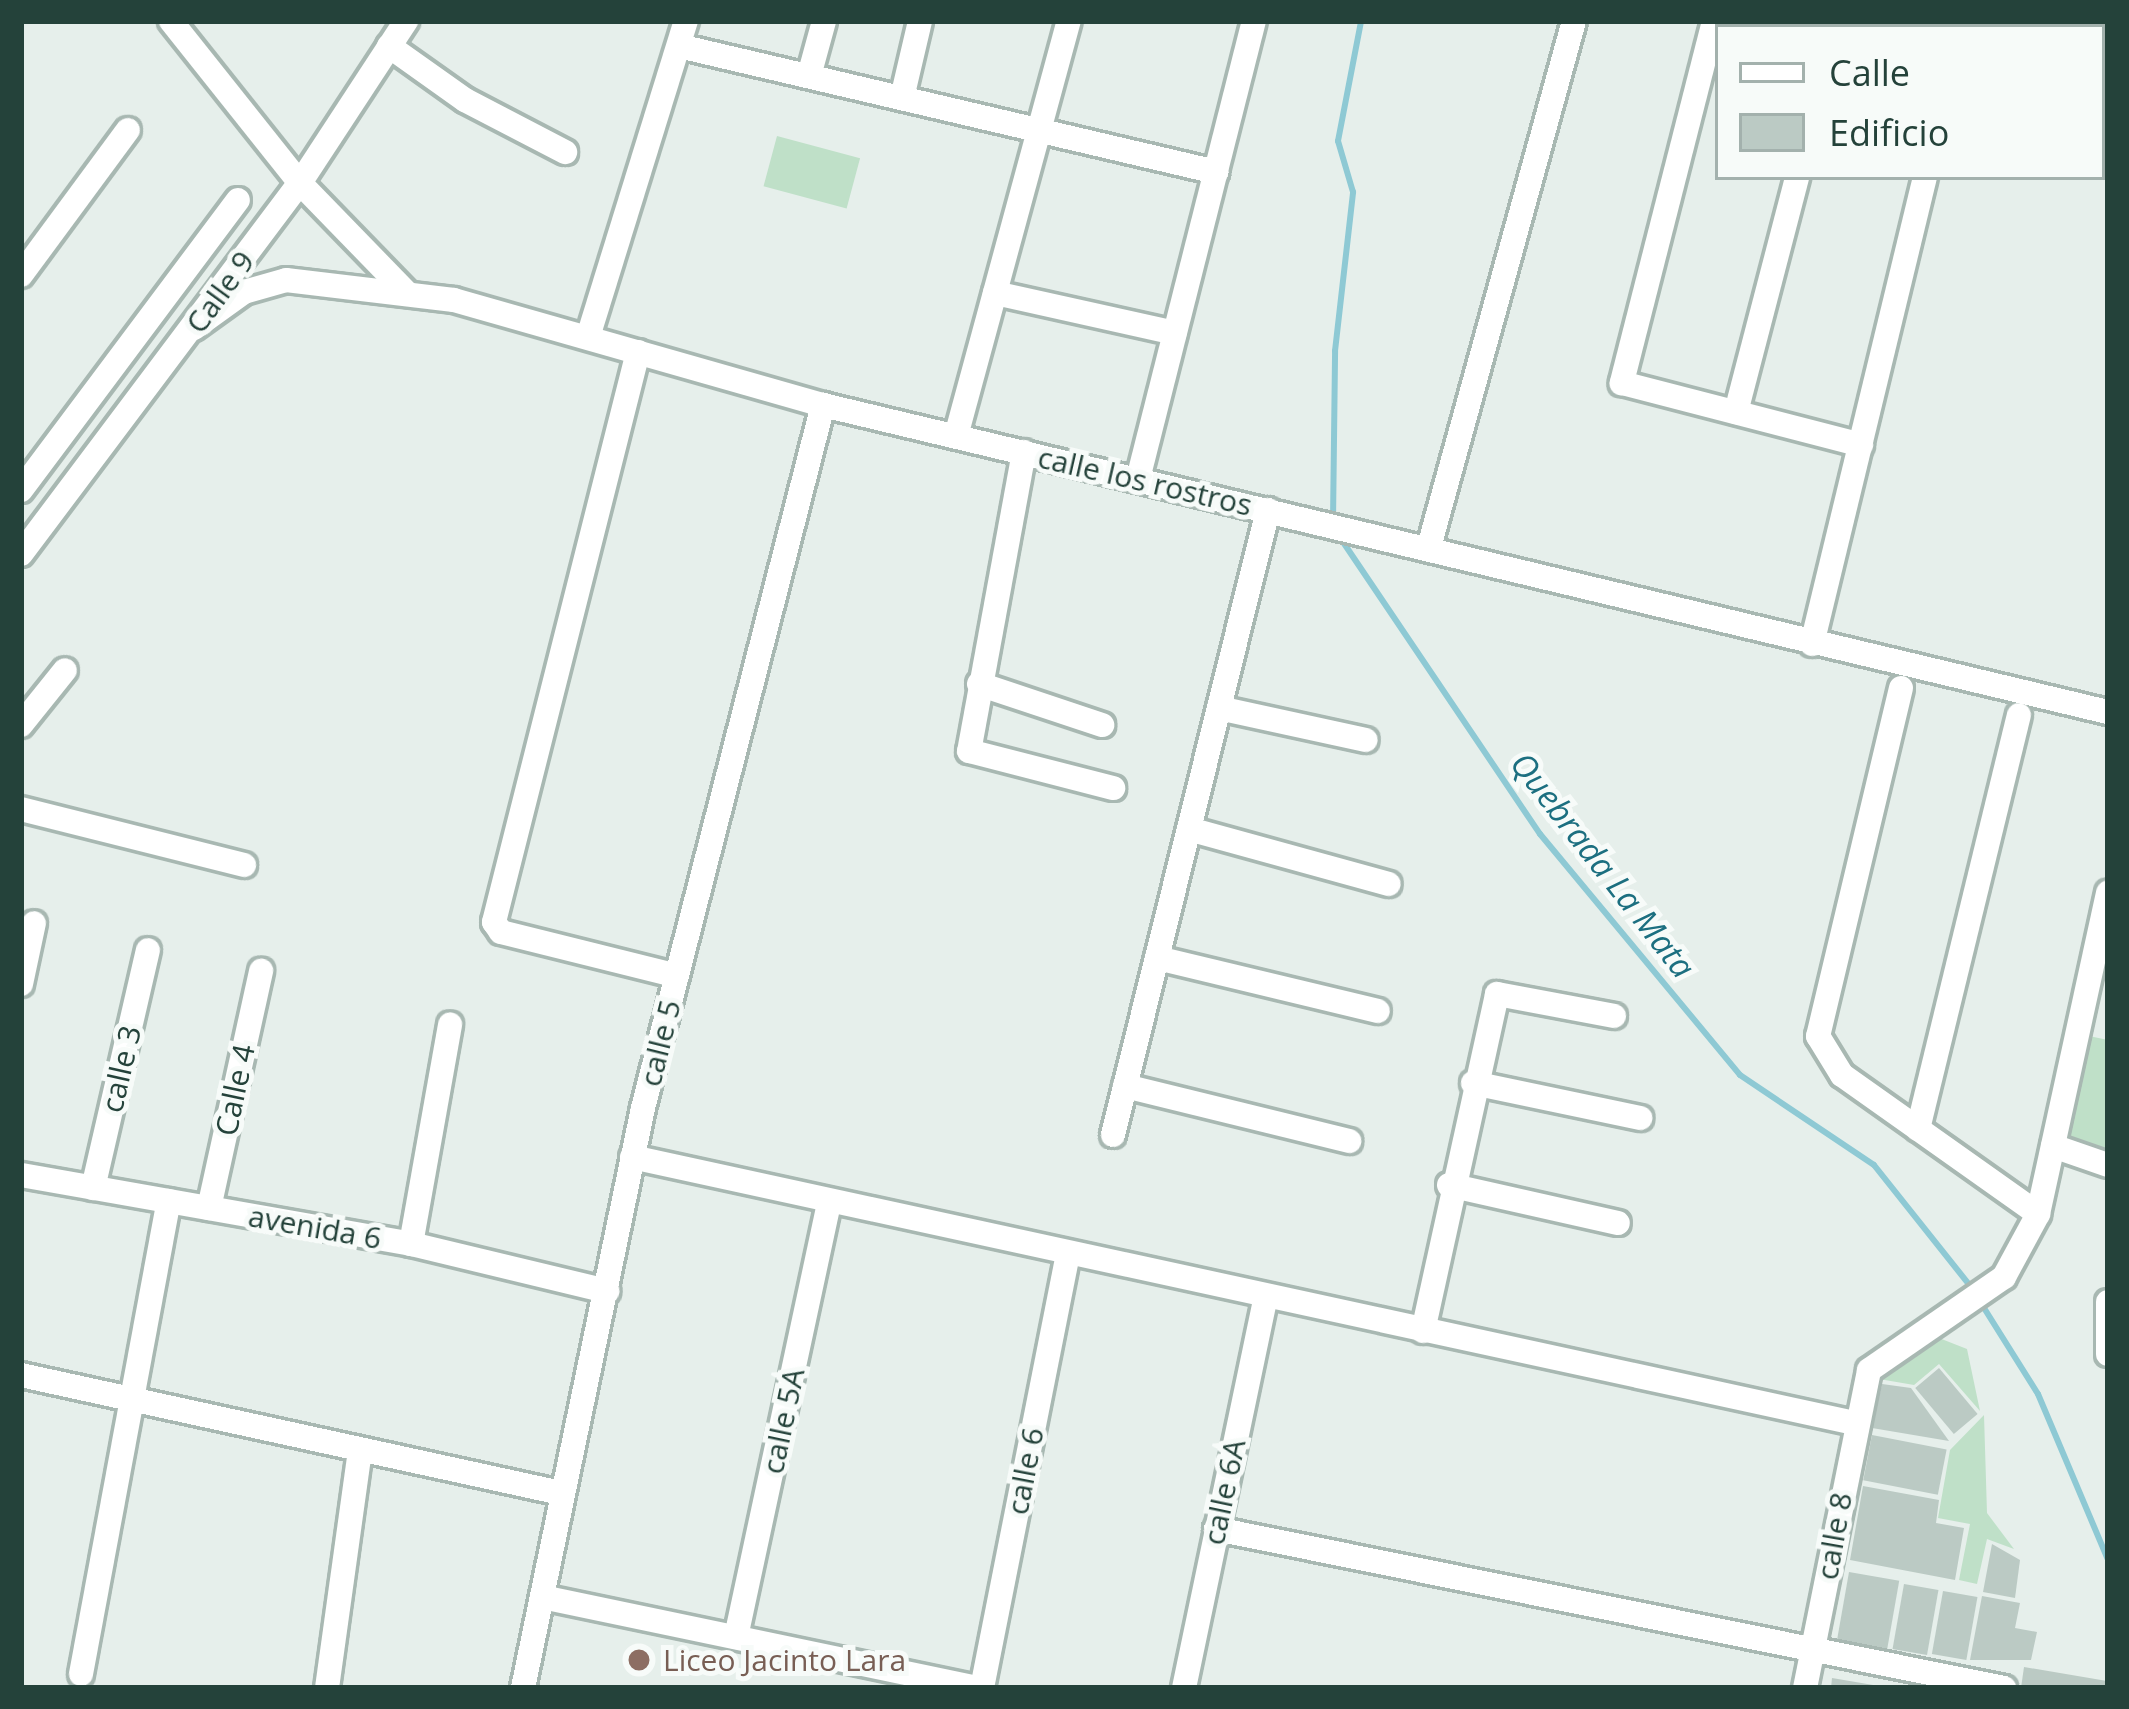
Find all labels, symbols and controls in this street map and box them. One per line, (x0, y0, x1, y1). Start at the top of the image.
legend (1715, 24, 2105, 180)
text: Calle (1829, 48, 1910, 97)
text: Edificio (1829, 108, 1949, 157)
street label: Calle 9 (178, 244, 262, 340)
street label: calle los rostros (1035, 439, 1255, 523)
water label: Quebrada La Mata (1503, 744, 1703, 986)
street label: calle 5 (632, 996, 688, 1090)
street label: calle 3 (94, 1022, 148, 1116)
street label: Calle 4 (208, 1041, 262, 1139)
street label: avenida 6 (246, 1198, 384, 1256)
street label: calle 5A (754, 1365, 812, 1477)
street label: calle 6 (999, 1424, 1051, 1518)
street label: calle 6A (1195, 1436, 1253, 1548)
street label: calle 8 (1809, 1490, 1859, 1582)
place label: Liceo Jacinto Lara (663, 1642, 906, 1678)
marker: Liceo Jacinto Lara (626, 1647, 652, 1673)

